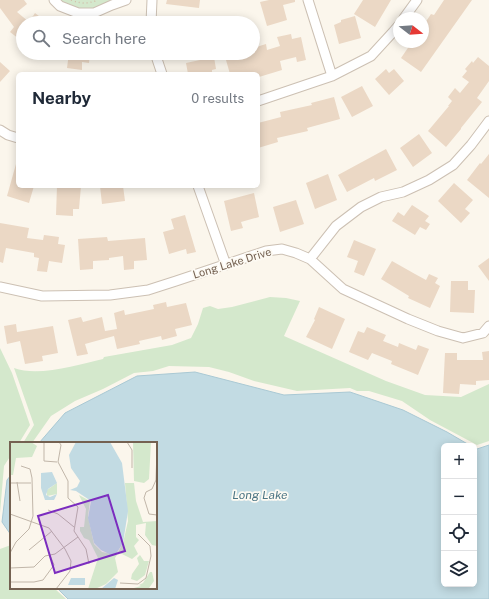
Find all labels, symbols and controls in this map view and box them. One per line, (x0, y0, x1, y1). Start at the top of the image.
north arrow (393, 12, 429, 48)
search box (16, 16, 260, 60)
icon: search (30, 27, 52, 49)
text: Search here (62, 30, 146, 47)
text: Nearby (32, 88, 91, 108)
text: 0 results (191, 91, 244, 106)
street label: Long Lake Drive (191, 245, 273, 281)
inset map (10, 442, 157, 589)
map controls (441, 443, 477, 587)
button: + (441, 443, 477, 479)
button: − (441, 479, 477, 515)
water label: Long Lake (232, 488, 288, 502)
button: locate (441, 515, 477, 551)
button: layers (441, 551, 477, 587)

